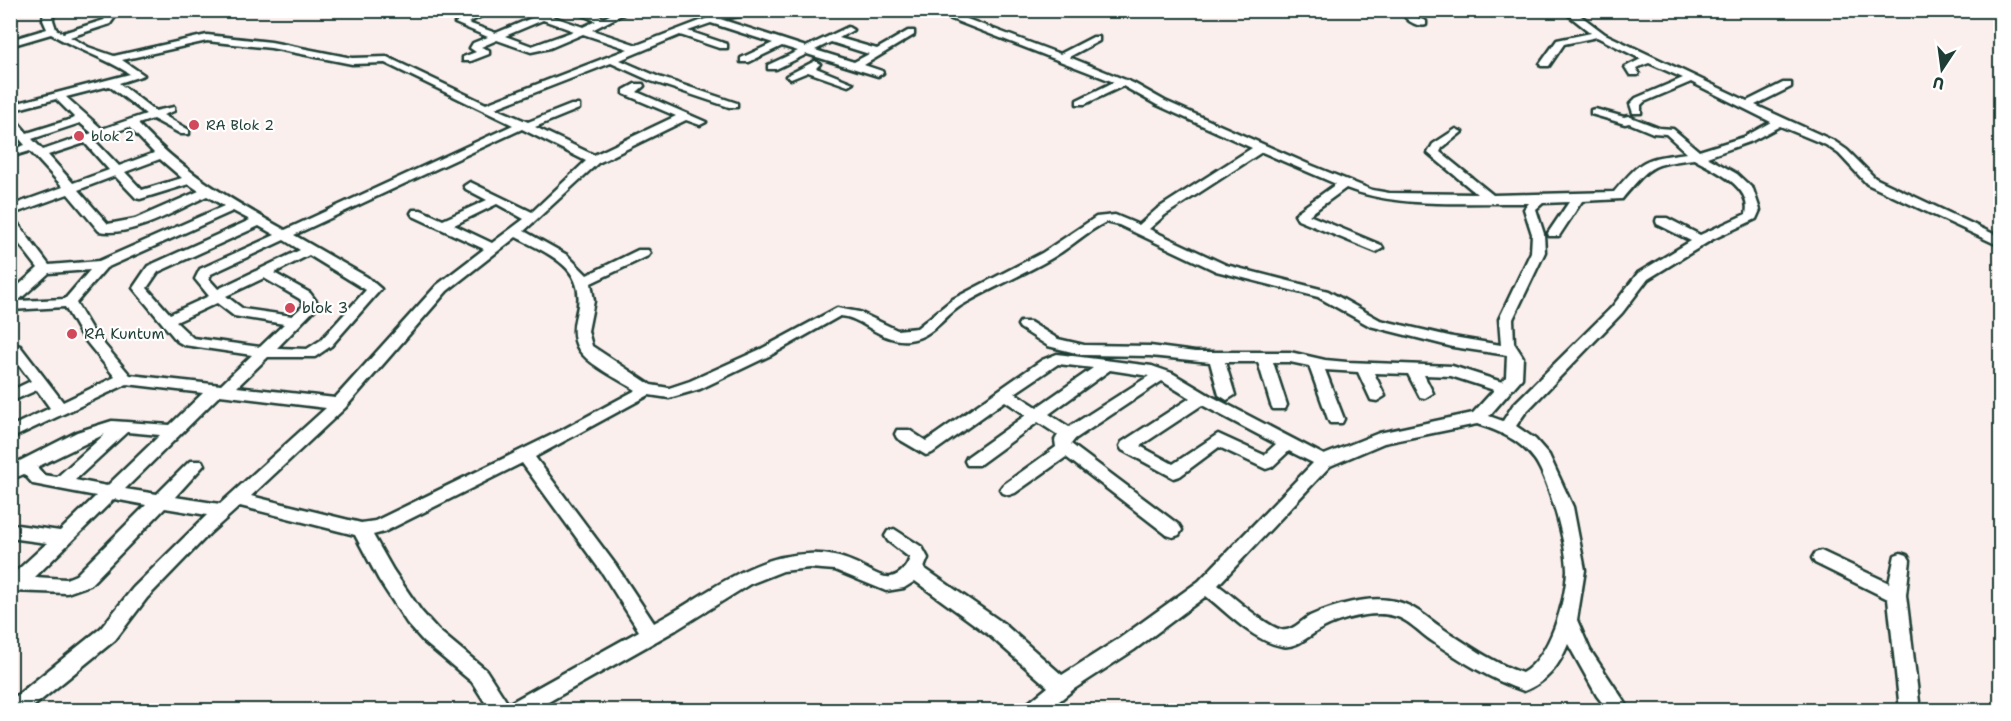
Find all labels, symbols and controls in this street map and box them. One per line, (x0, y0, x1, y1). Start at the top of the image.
north arrow (1912, 39, 1972, 99)
text: U (1931, 72, 1946, 95)
place label: RA Blok 2 (206, 116, 274, 134)
marker: RA Blok 2 (187, 118, 201, 132)
place label: blok 2 (91, 127, 134, 145)
marker: blok 2 (72, 129, 86, 143)
place label: blok 3 (302, 298, 348, 318)
marker: blok 3 (283, 301, 297, 315)
place label: RA Kuntum (84, 324, 165, 344)
marker: RA Kuntum (65, 327, 79, 341)

